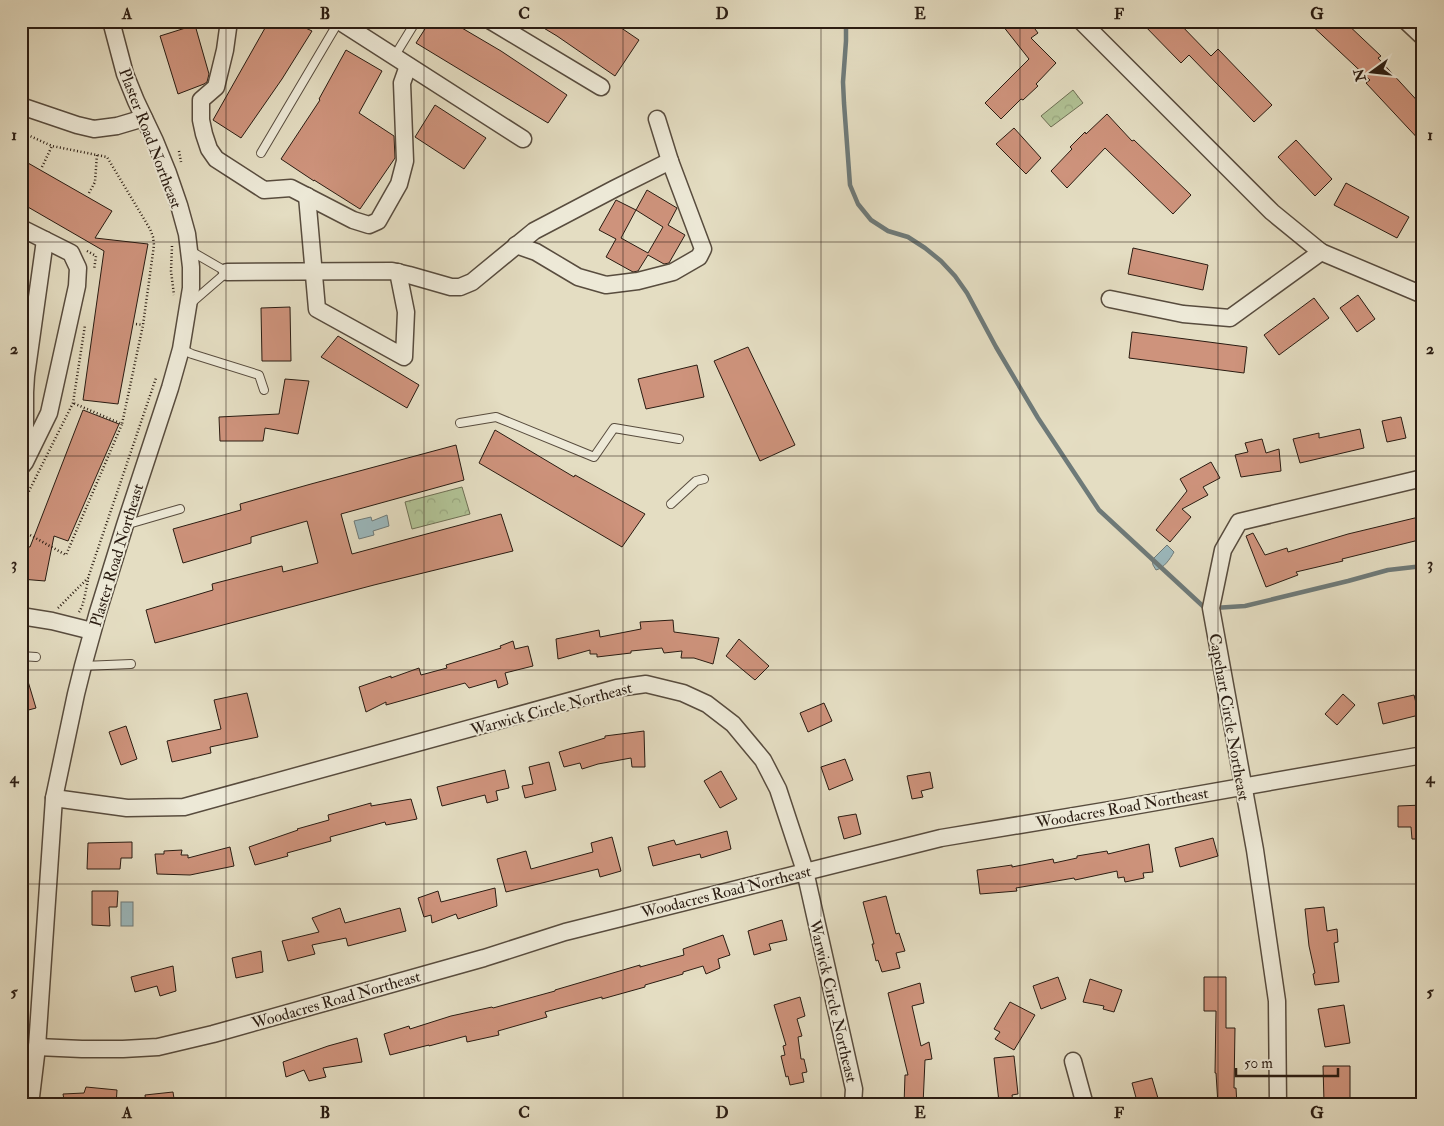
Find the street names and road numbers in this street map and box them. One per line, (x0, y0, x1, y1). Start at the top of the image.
street label: Plaster Road Northeast (114, 65, 186, 211)
street label: Plaster Road Northeast (86, 481, 148, 629)
street label: Capehart Circle Northeast (1203, 632, 1254, 803)
street label: Warwick Circle Northeast (467, 678, 634, 740)
street label: Woodacres Road Northeast (1033, 783, 1210, 833)
street label: Woodacres Road Northeast (638, 861, 813, 923)
street label: Warwick Circle Northeast (804, 917, 861, 1085)
street label: Woodacres Road Northeast (249, 966, 423, 1034)

